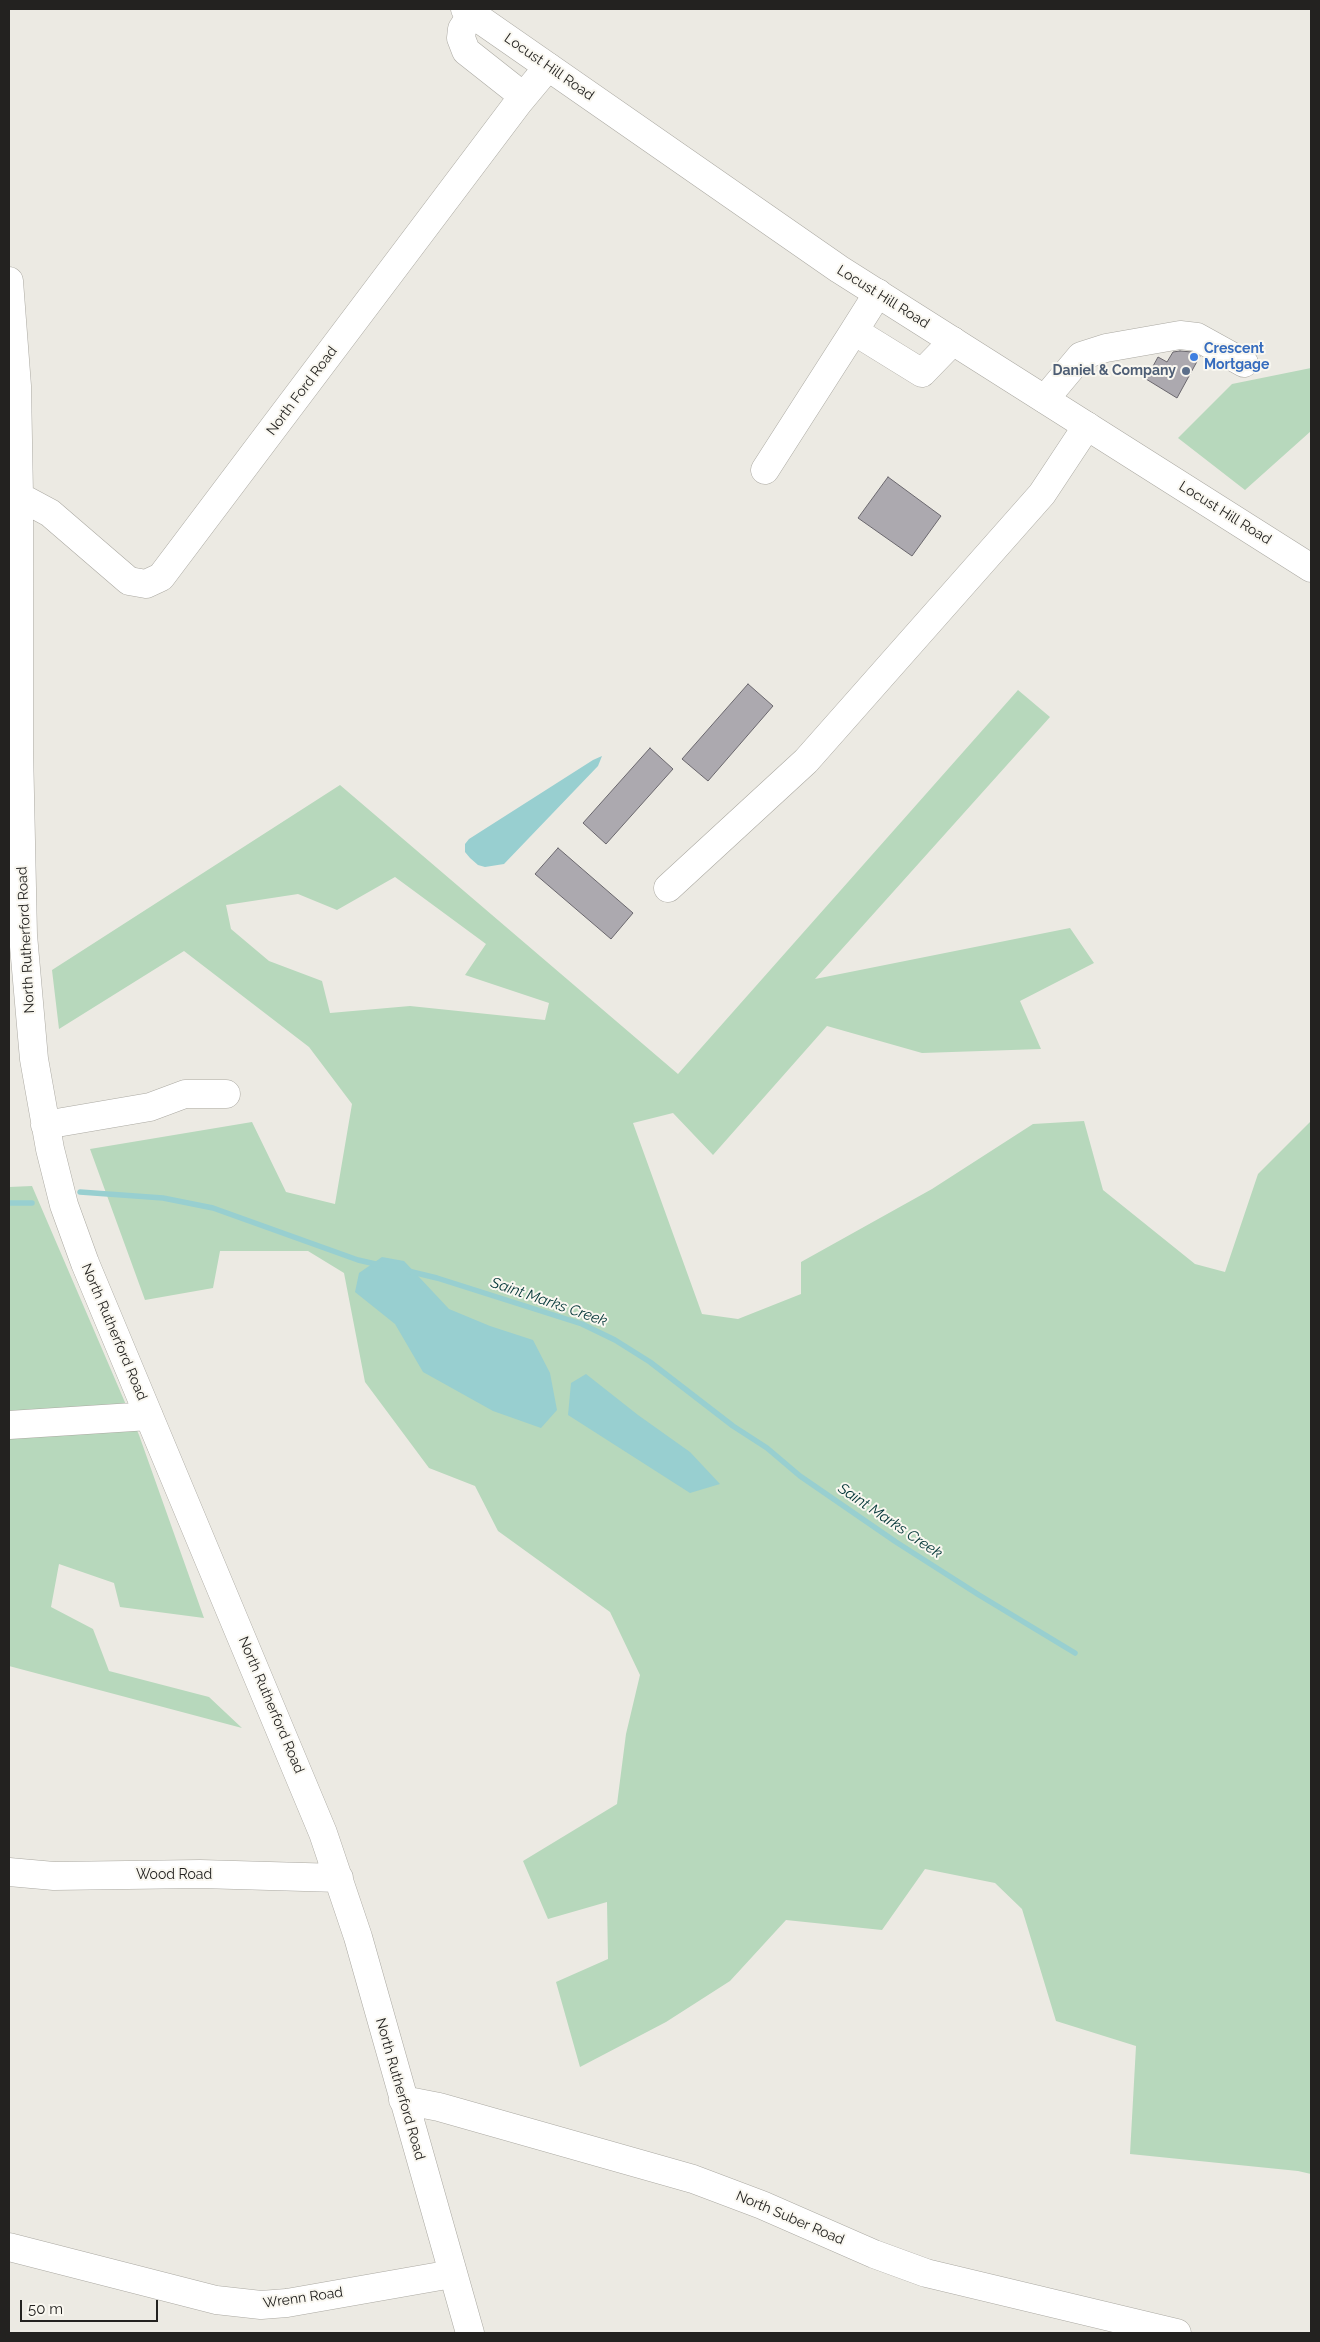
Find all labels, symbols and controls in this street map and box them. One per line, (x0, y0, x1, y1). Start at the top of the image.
street label: Locust Hill Road (501, 30, 597, 104)
street label: Locust Hill Road (834, 262, 932, 332)
place label: Crescent Mortgage (1204, 341, 1269, 374)
street label: North Ford Road (263, 343, 341, 439)
marker: Crescent Mortgage (1188, 351, 1200, 363)
place label: Daniel & Company (1052, 363, 1176, 379)
marker: Daniel & Company (1180, 365, 1192, 377)
street label: Locust Hill Road (1176, 478, 1274, 548)
street label: North Rutherford Road (14, 866, 38, 1014)
street label: North Rutherford Road (78, 1261, 150, 1403)
water label: Saint Marks Creek (488, 1274, 610, 1330)
water label: Saint Marks Creek (834, 1479, 946, 1563)
street label: North Rutherford Road (235, 1634, 307, 1776)
street label: Wood Road (136, 1867, 212, 1883)
street label: North Rutherford Road (372, 2016, 428, 2162)
street label: North Suber Road (733, 2188, 847, 2248)
street label: Wrenn Road (262, 2284, 344, 2312)
scale bar (22, 2290, 160, 2322)
text: 50 m (28, 2300, 63, 2318)

